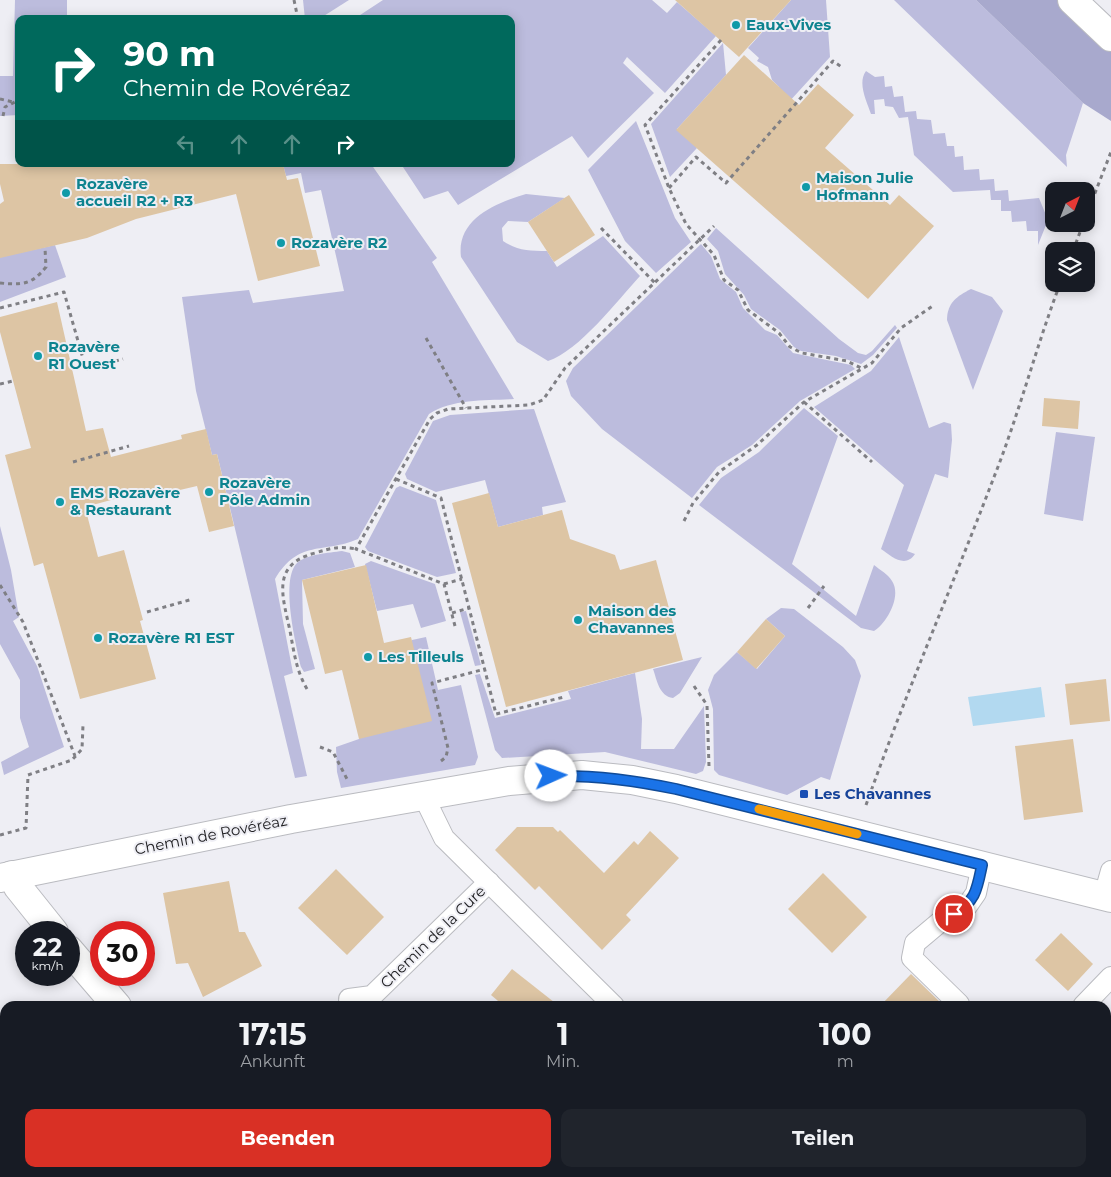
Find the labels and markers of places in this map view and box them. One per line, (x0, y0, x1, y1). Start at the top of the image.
place label: Eaux-Vives (746, 15, 831, 34)
marker: Eaux-Vives (730, 19, 742, 31)
place label: Maison Julie Hofmann (816, 168, 913, 204)
place label: Rozavère accueil R2 + R3 (76, 174, 193, 210)
marker: Maison Julie Hofmann (800, 181, 812, 193)
marker: Rozavère accueil R2 + R3 (60, 187, 72, 199)
place label: Rozavère R2 (291, 233, 387, 252)
marker: Rozavère R2 (275, 237, 287, 249)
place label: Rozavère R1 Ouest (48, 337, 120, 373)
marker: Rozavère R1 Ouest (32, 350, 44, 362)
place label: Rozavère Pôle Admin (219, 473, 310, 509)
place label: EMS Rozavère & Restaurant (70, 483, 180, 519)
marker: Rozavère Pôle Admin (203, 486, 215, 498)
marker: EMS Rozavère & Restaurant (54, 496, 66, 508)
place label: Maison des Chavannes (588, 601, 676, 637)
marker: Maison des Chavannes (572, 614, 584, 626)
place label: Rozavère R1 EST (108, 628, 235, 647)
marker: Rozavère R1 EST (92, 632, 104, 644)
place label: Les Tilleuls (378, 647, 464, 666)
marker: Les Tilleuls (362, 651, 374, 663)
place label: Les Chavannes (814, 784, 931, 803)
marker: Les Chavannes (798, 788, 810, 800)
pin (933, 893, 975, 935)

